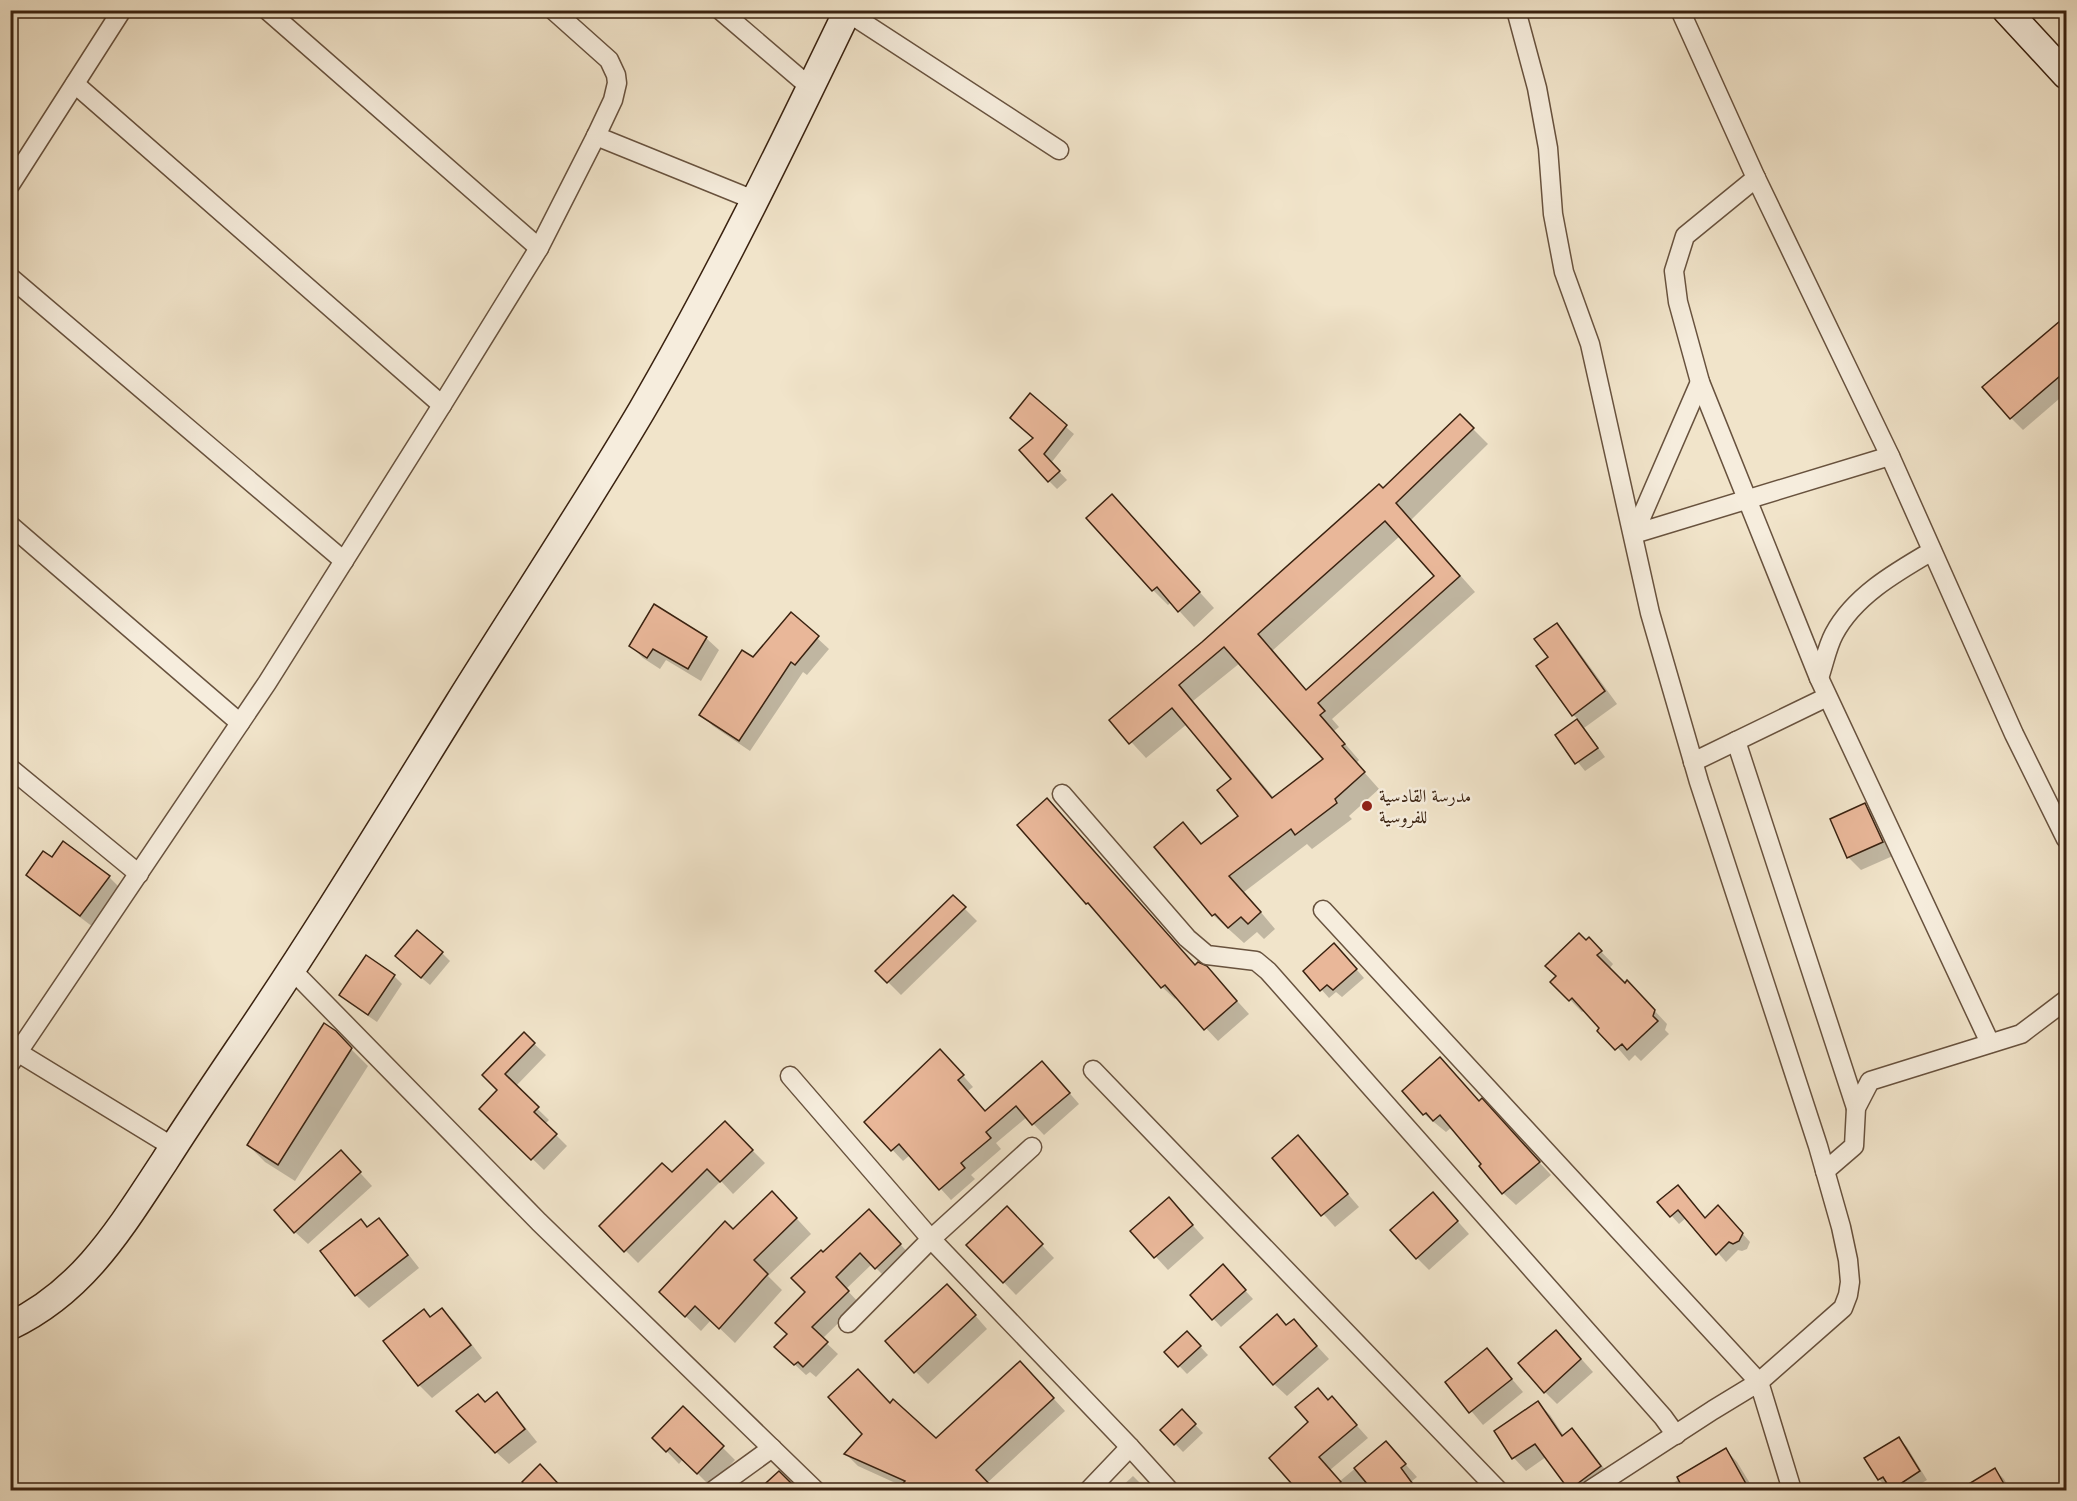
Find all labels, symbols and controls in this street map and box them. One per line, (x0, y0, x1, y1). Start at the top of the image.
place label: مدرسة القادسية للفروسية (1379, 788, 1471, 829)
marker: مدرسة القادسية للفروسية (1360, 799, 1374, 813)

